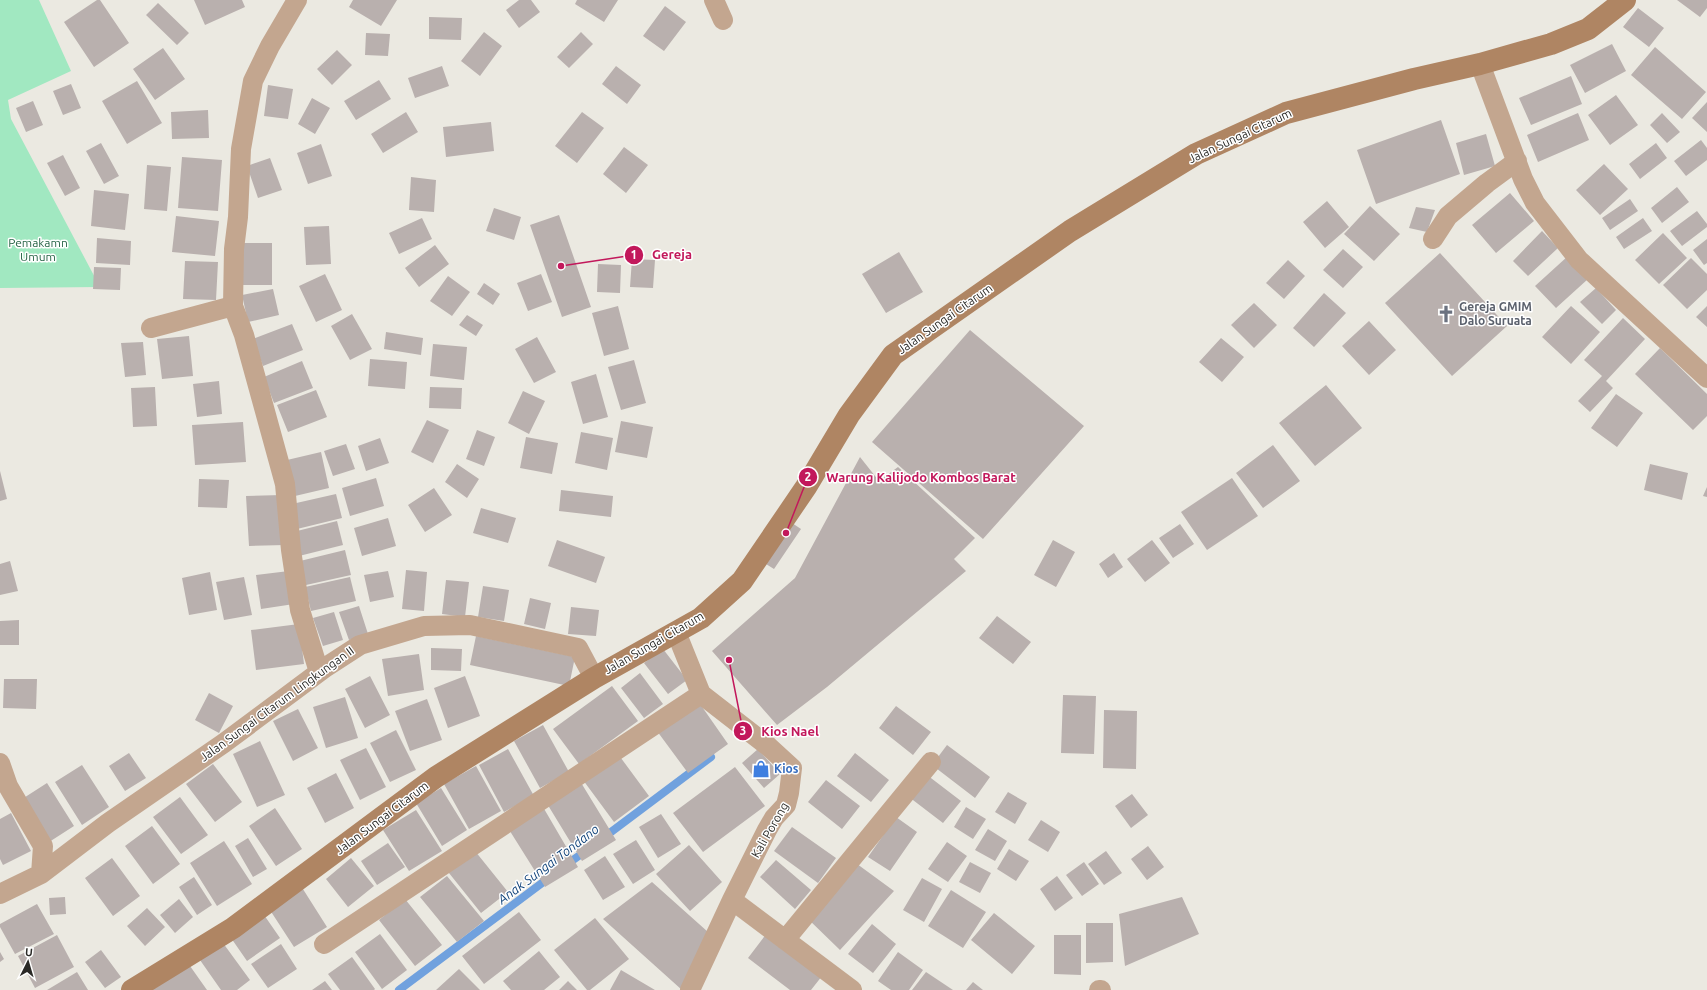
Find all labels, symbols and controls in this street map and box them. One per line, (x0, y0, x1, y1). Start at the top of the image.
street label: Jalan Sungai Citarum (1186, 106, 1294, 165)
park label: Pemakamn Umum (8, 236, 68, 263)
callout: Gereja (624, 242, 700, 267)
text: Gereja (652, 247, 692, 261)
text: 1 (631, 248, 637, 261)
street label: Jalan Sungai Citarum (895, 281, 995, 356)
place label: Gereja GMIM Dalo Suruata (1459, 300, 1532, 327)
church icon: Gereja GMIM Dalo Suruata (1436, 304, 1456, 324)
callout: Warung Kalijodo Kombos Barat (798, 465, 1024, 490)
text: 2 (805, 470, 812, 483)
text: Warung Kalijodo Kombos Barat (826, 470, 1016, 484)
street label: Jalan Sungai Citarum (602, 609, 706, 676)
street label: Jalan Sungai Citarum Lingkungan II (197, 643, 356, 764)
callout: Kios Nael (733, 719, 826, 744)
text: 3 (740, 724, 746, 737)
text: Kios Nael (761, 724, 819, 738)
shop icon: Kios (751, 759, 771, 779)
place label: Kios (774, 762, 799, 775)
street label: Jalan Sungai Citarum (333, 779, 431, 857)
street label: Kali Porong (749, 800, 791, 860)
water label: Anak Sungai Tondano (494, 822, 601, 907)
north arrow (8, 942, 48, 982)
text: U (25, 946, 33, 958)

